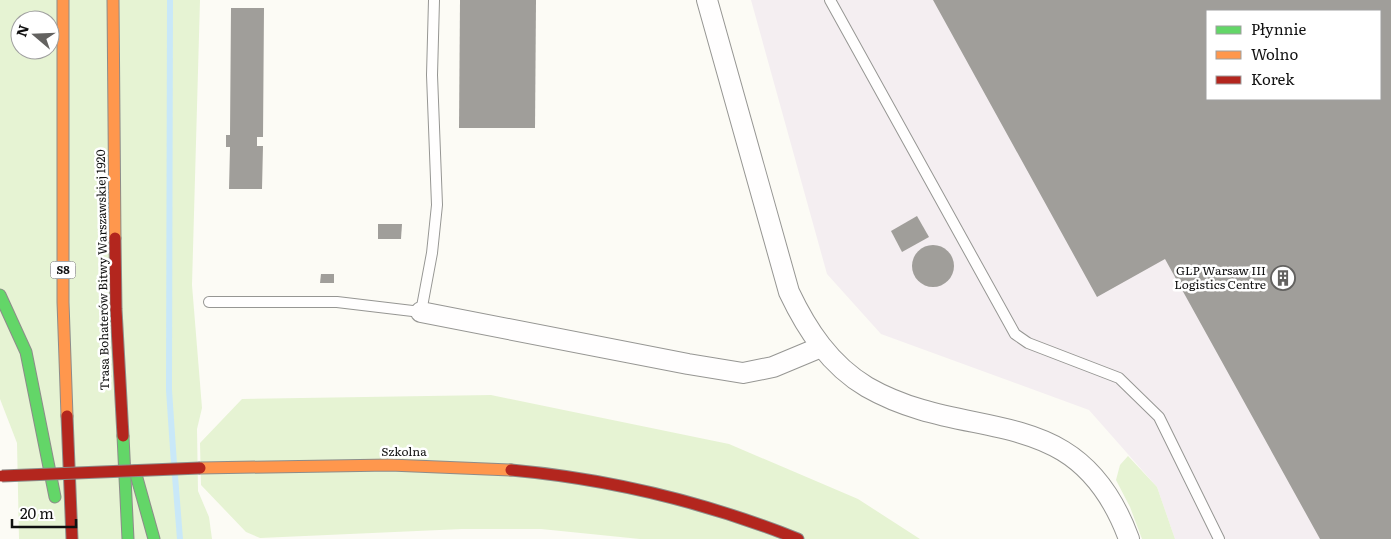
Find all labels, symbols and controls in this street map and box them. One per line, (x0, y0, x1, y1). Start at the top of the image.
north arrow (10, 10, 60, 60)
legend (1206, 10, 1381, 100)
text: Płynnie (1251, 17, 1306, 40)
text: N (10, 21, 33, 39)
text: Wolno (1251, 42, 1298, 65)
text: Korek (1251, 67, 1295, 90)
street label: Trasa Bohaterów Bitwy Warszawskiej 1920 (91, 149, 113, 391)
place label: GLP Warsaw III Logistics Centre (1174, 261, 1266, 293)
road number: S8 (50, 262, 76, 278)
building icon: GLP Warsaw III Logistics Centre (1270, 265, 1296, 291)
street label: Szkolna (381, 442, 427, 460)
scale bar (12, 496, 76, 528)
text: 20 m (20, 501, 54, 524)

